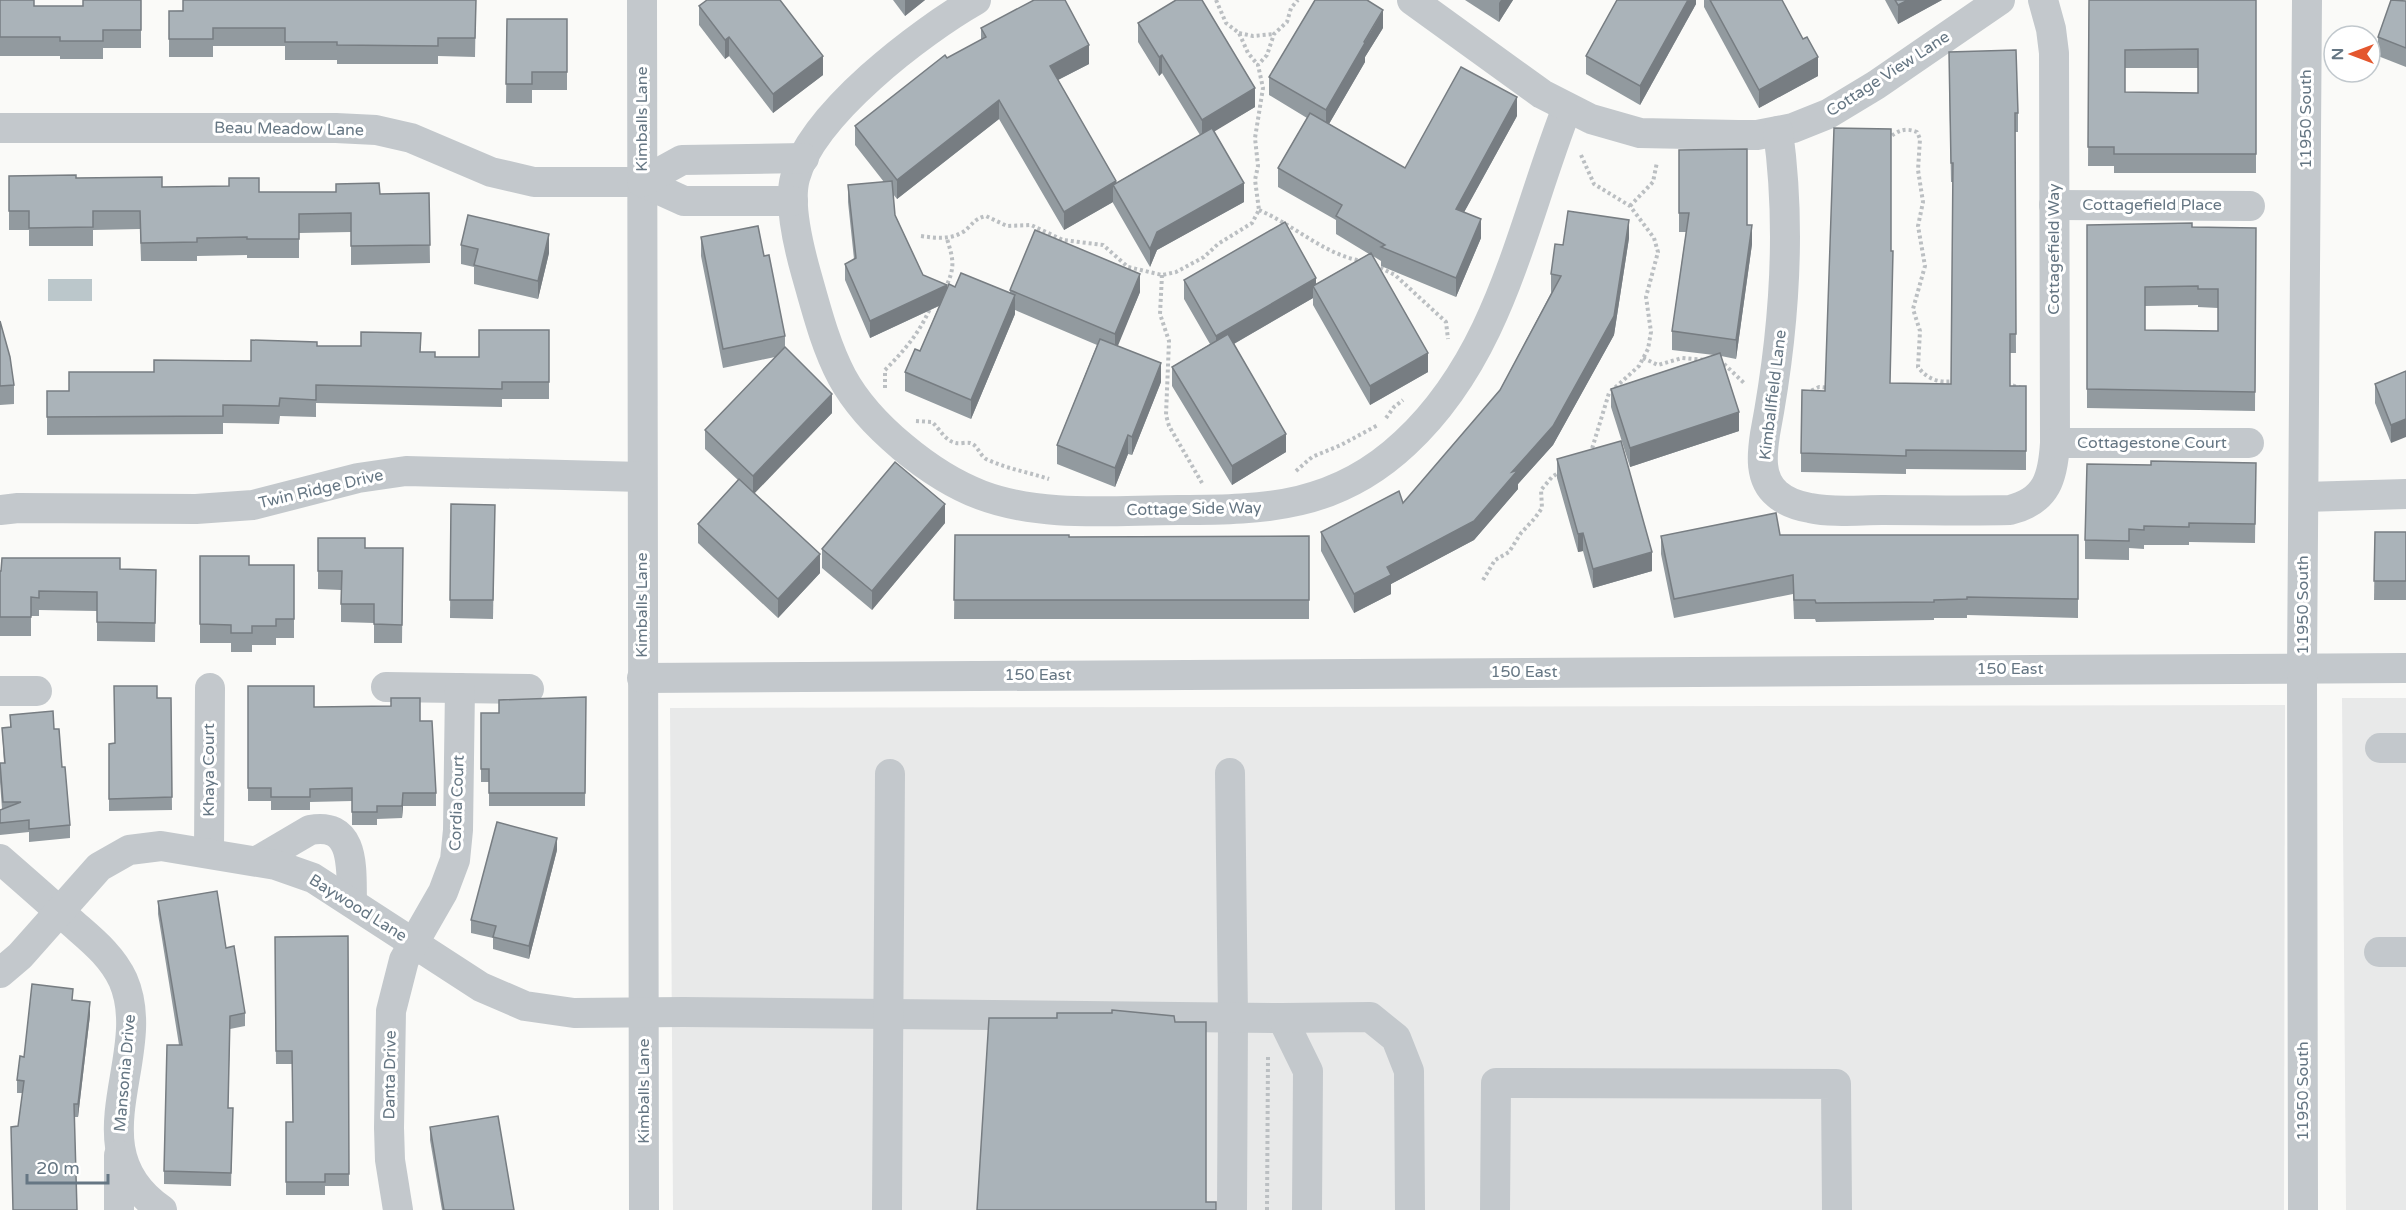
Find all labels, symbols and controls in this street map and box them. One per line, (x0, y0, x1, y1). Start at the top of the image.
north arrow (2322, 24, 2382, 84)
street label: Cottage View Lane (1823, 27, 1953, 121)
text: N (2328, 48, 2348, 60)
street label: Kimballs Lane (632, 66, 652, 172)
street label: 11950 South (2296, 69, 2316, 169)
street label: Beau Meadow Lane (214, 118, 364, 140)
street label: Cottagefield Way (2044, 183, 2064, 315)
street label: Cottagefield Place (2082, 195, 2222, 215)
street label: Kimballfield Lane (1755, 329, 1791, 461)
street label: Cottagestone Court (2077, 433, 2227, 453)
street label: Twin Ridge Drive (257, 465, 385, 513)
street label: Cottage Side Way (1126, 498, 1262, 520)
street label: Kimballs Lane (632, 552, 652, 658)
street label: 11950 South (2293, 555, 2313, 655)
street label: 150 East (1976, 659, 2044, 679)
street label: 150 East (1490, 662, 1558, 682)
street label: 150 East (1004, 665, 1072, 685)
street label: Khaya Court (199, 723, 219, 817)
street label: Cordia Court (445, 755, 469, 851)
street label: Baywood Lane (305, 870, 411, 946)
street label: Mansonia Drive (110, 1013, 140, 1133)
street label: Danta Drive (379, 1030, 401, 1120)
street label: Kimballs Lane (634, 1038, 654, 1144)
street label: 11950 South (2293, 1041, 2313, 1141)
scale bar (27, 1147, 108, 1185)
text: 20 m (36, 1157, 80, 1179)

